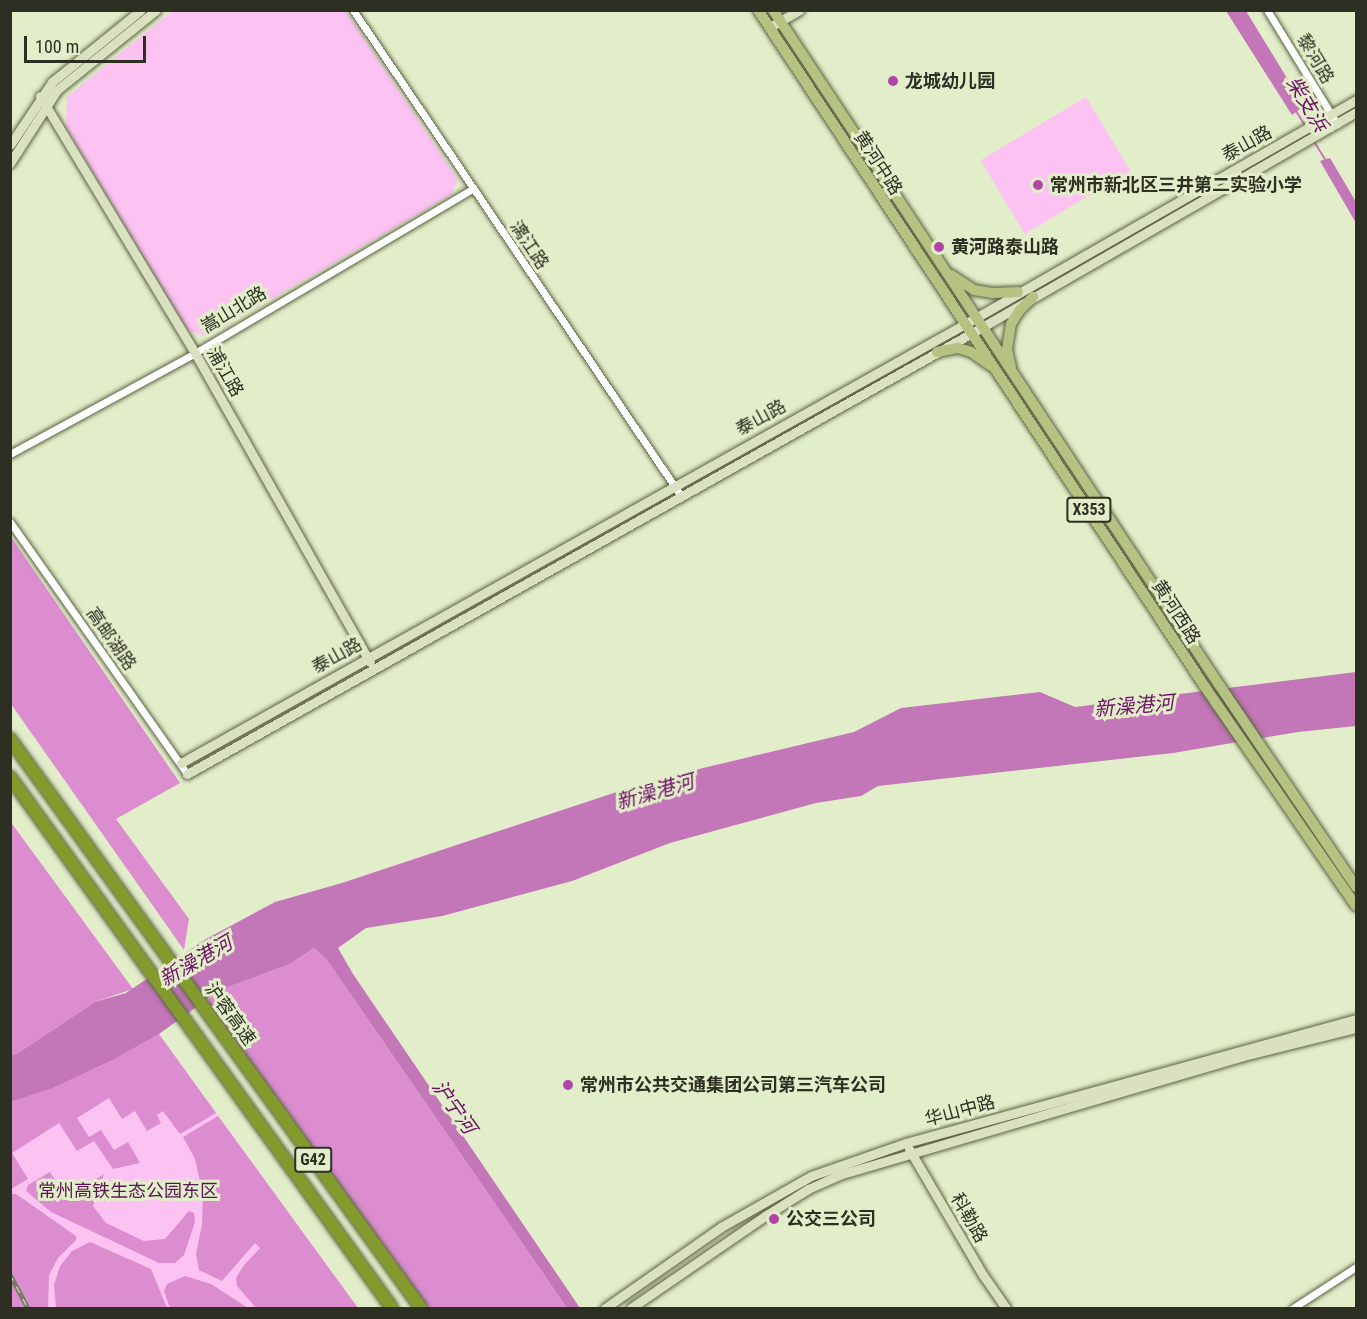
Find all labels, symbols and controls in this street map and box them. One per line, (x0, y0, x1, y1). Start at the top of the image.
scale bar (27, 24, 148, 62)
street label: 黎河路 (1292, 30, 1338, 88)
text: 100 m (35, 36, 79, 57)
place label: 龙城幼儿园 (905, 70, 995, 92)
water label: 柴支浜 (1281, 72, 1333, 136)
marker: 龙城幼儿园 (886, 74, 900, 88)
street label: 泰山路 (1218, 121, 1276, 167)
street label: 黄河中路 (849, 127, 907, 199)
place label: 常州市新北区三井第二实验小学 (1050, 174, 1302, 196)
marker: 常州市新北区三井第二实验小学 (1031, 178, 1045, 192)
street label: 漓江路 (505, 217, 553, 273)
place label: 黄河路泰山路 (951, 236, 1059, 258)
marker: 黄河路泰山路 (932, 240, 946, 254)
street label: 嵩山北路 (198, 282, 270, 338)
street label: 浦江路 (202, 343, 248, 401)
street label: 泰山路 (732, 395, 790, 441)
road number: X353 (1065, 497, 1113, 523)
street label: 黄河西路 (1147, 576, 1205, 648)
street label: 高邮湖路 (82, 603, 140, 675)
street label: 泰山路 (308, 633, 366, 679)
water label: 新澡港河 (1093, 691, 1175, 721)
water label: 新澡港河 (613, 769, 697, 815)
water label: 新澡港河 (155, 931, 237, 991)
street label: 沪蓉高速 (200, 979, 260, 1049)
place label: 常州市公共交通集团公司第三汽车公司 (580, 1074, 886, 1096)
water label: 沪宁河 (427, 1076, 481, 1138)
marker: 常州市公共交通集团公司第三汽车公司 (561, 1078, 575, 1092)
street label: 华山中路 (922, 1091, 998, 1131)
road number: G42 (294, 1147, 332, 1173)
park label: 常州高铁生态公园东区 (38, 1180, 218, 1202)
street label: 科勒路 (946, 1189, 992, 1247)
place label: 公交三公司 (786, 1208, 876, 1230)
marker: 公交三公司 (767, 1212, 781, 1226)

